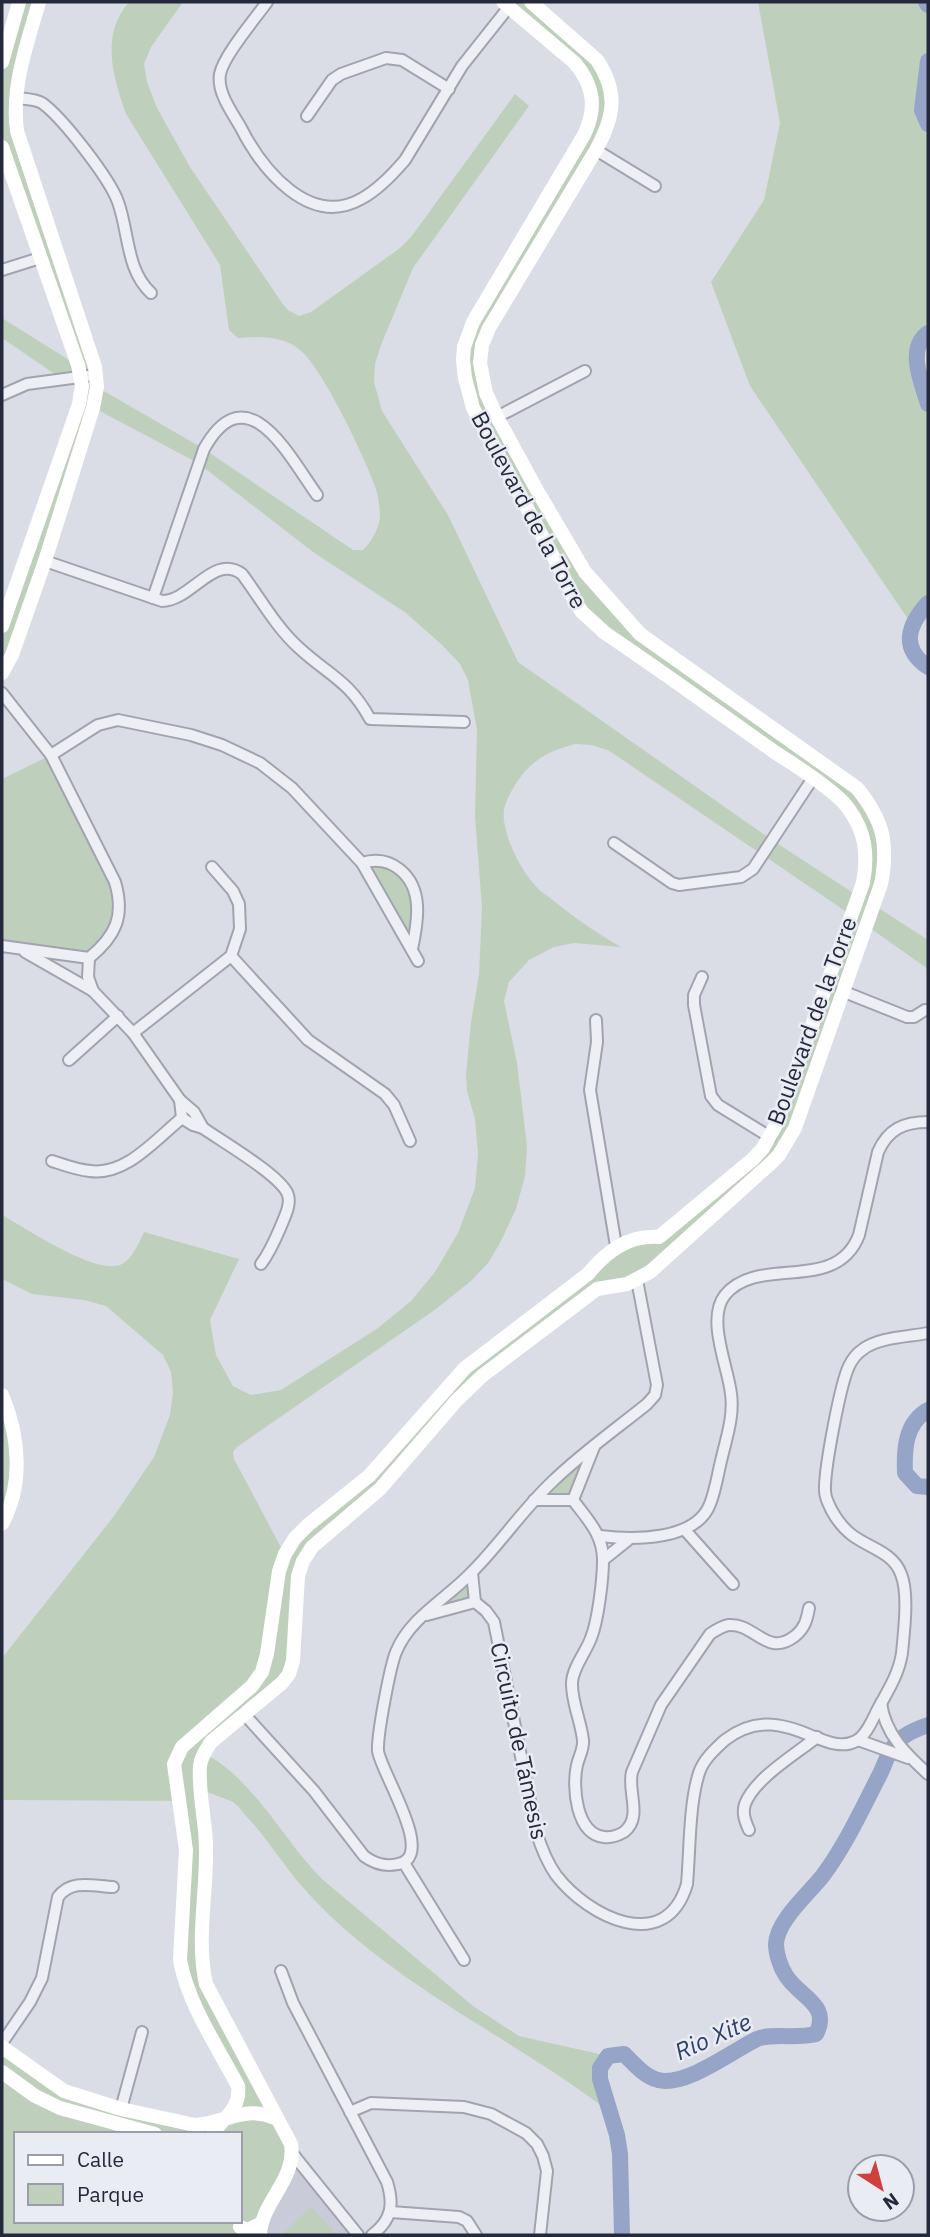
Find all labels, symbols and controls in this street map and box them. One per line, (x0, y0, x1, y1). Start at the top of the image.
street label: Boulevard de la Torre (465, 406, 595, 613)
street label: Boulevard de la Torre (759, 912, 863, 1129)
street label: Circuito de Támesis (484, 1639, 556, 1842)
water label: Rio Xite (669, 2005, 756, 2067)
legend (14, 2132, 242, 2223)
text: Calle (77, 2145, 124, 2173)
north arrow (846, 2153, 916, 2223)
text: Parque (77, 2180, 144, 2208)
text: N (878, 2188, 904, 2216)

